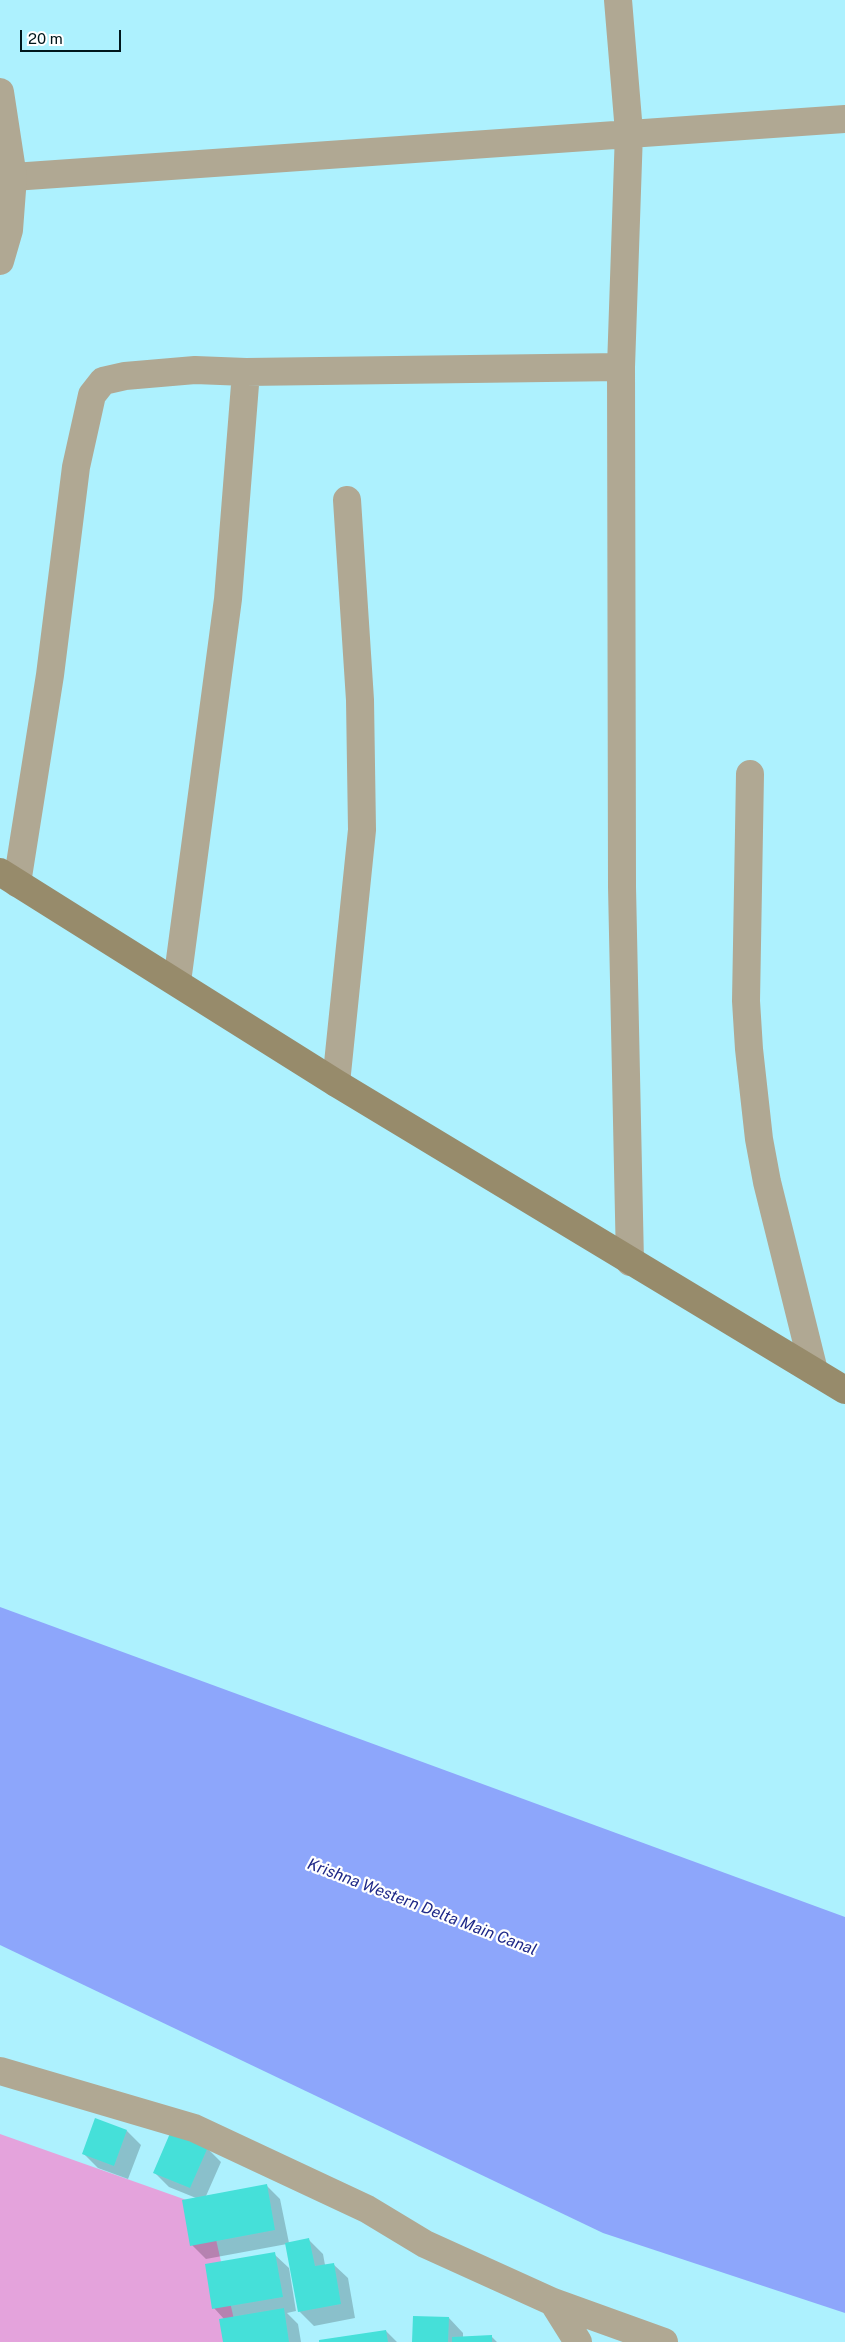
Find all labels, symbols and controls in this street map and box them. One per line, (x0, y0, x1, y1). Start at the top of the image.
scale bar (22, 20, 124, 52)
text: 20 m (28, 30, 63, 47)
water label: Krishna Western Delta Main Canal (305, 1854, 539, 1960)

